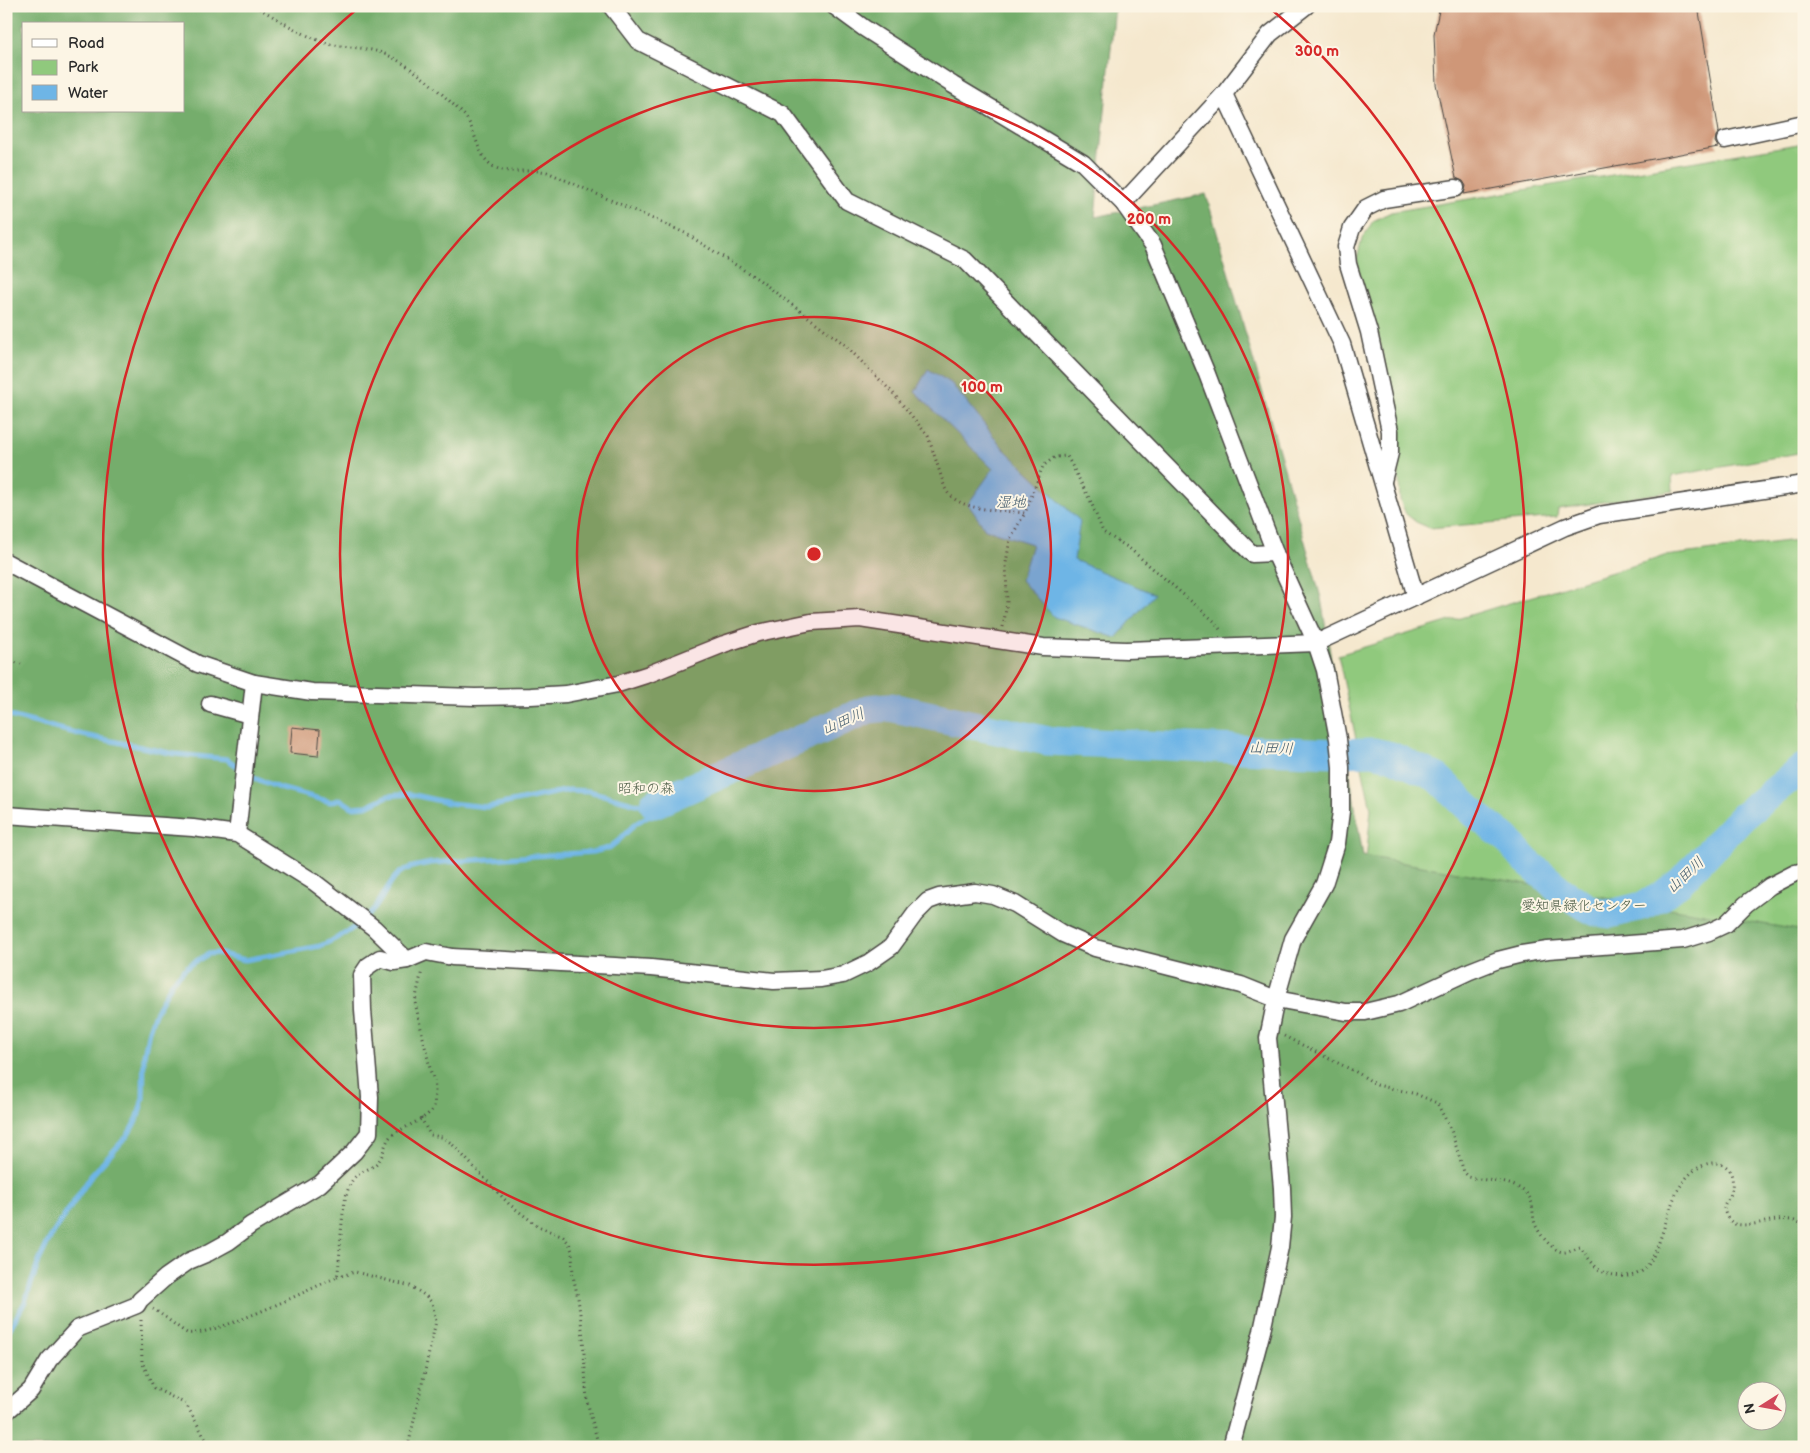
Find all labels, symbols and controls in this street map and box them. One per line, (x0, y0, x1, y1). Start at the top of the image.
legend (22, 22, 185, 112)
text: Road (68, 34, 104, 53)
text: 300 m (1295, 42, 1339, 61)
text: Park (68, 58, 99, 77)
text: Water (68, 84, 108, 103)
text: 200 m (1127, 210, 1171, 229)
text: 100 m (961, 378, 1003, 397)
water label: 湿地 (996, 493, 1027, 512)
centre of rings (805, 545, 823, 563)
water label: 山田川 (819, 704, 868, 739)
water label: 山田川 (1248, 738, 1294, 759)
park label: 昭和の森 (618, 780, 674, 797)
water label: 山田川 (1662, 853, 1708, 898)
park label: 愛知県緑化センター (1521, 897, 1647, 914)
north arrow (1738, 1380, 1788, 1430)
text: N (1740, 1402, 1759, 1415)

